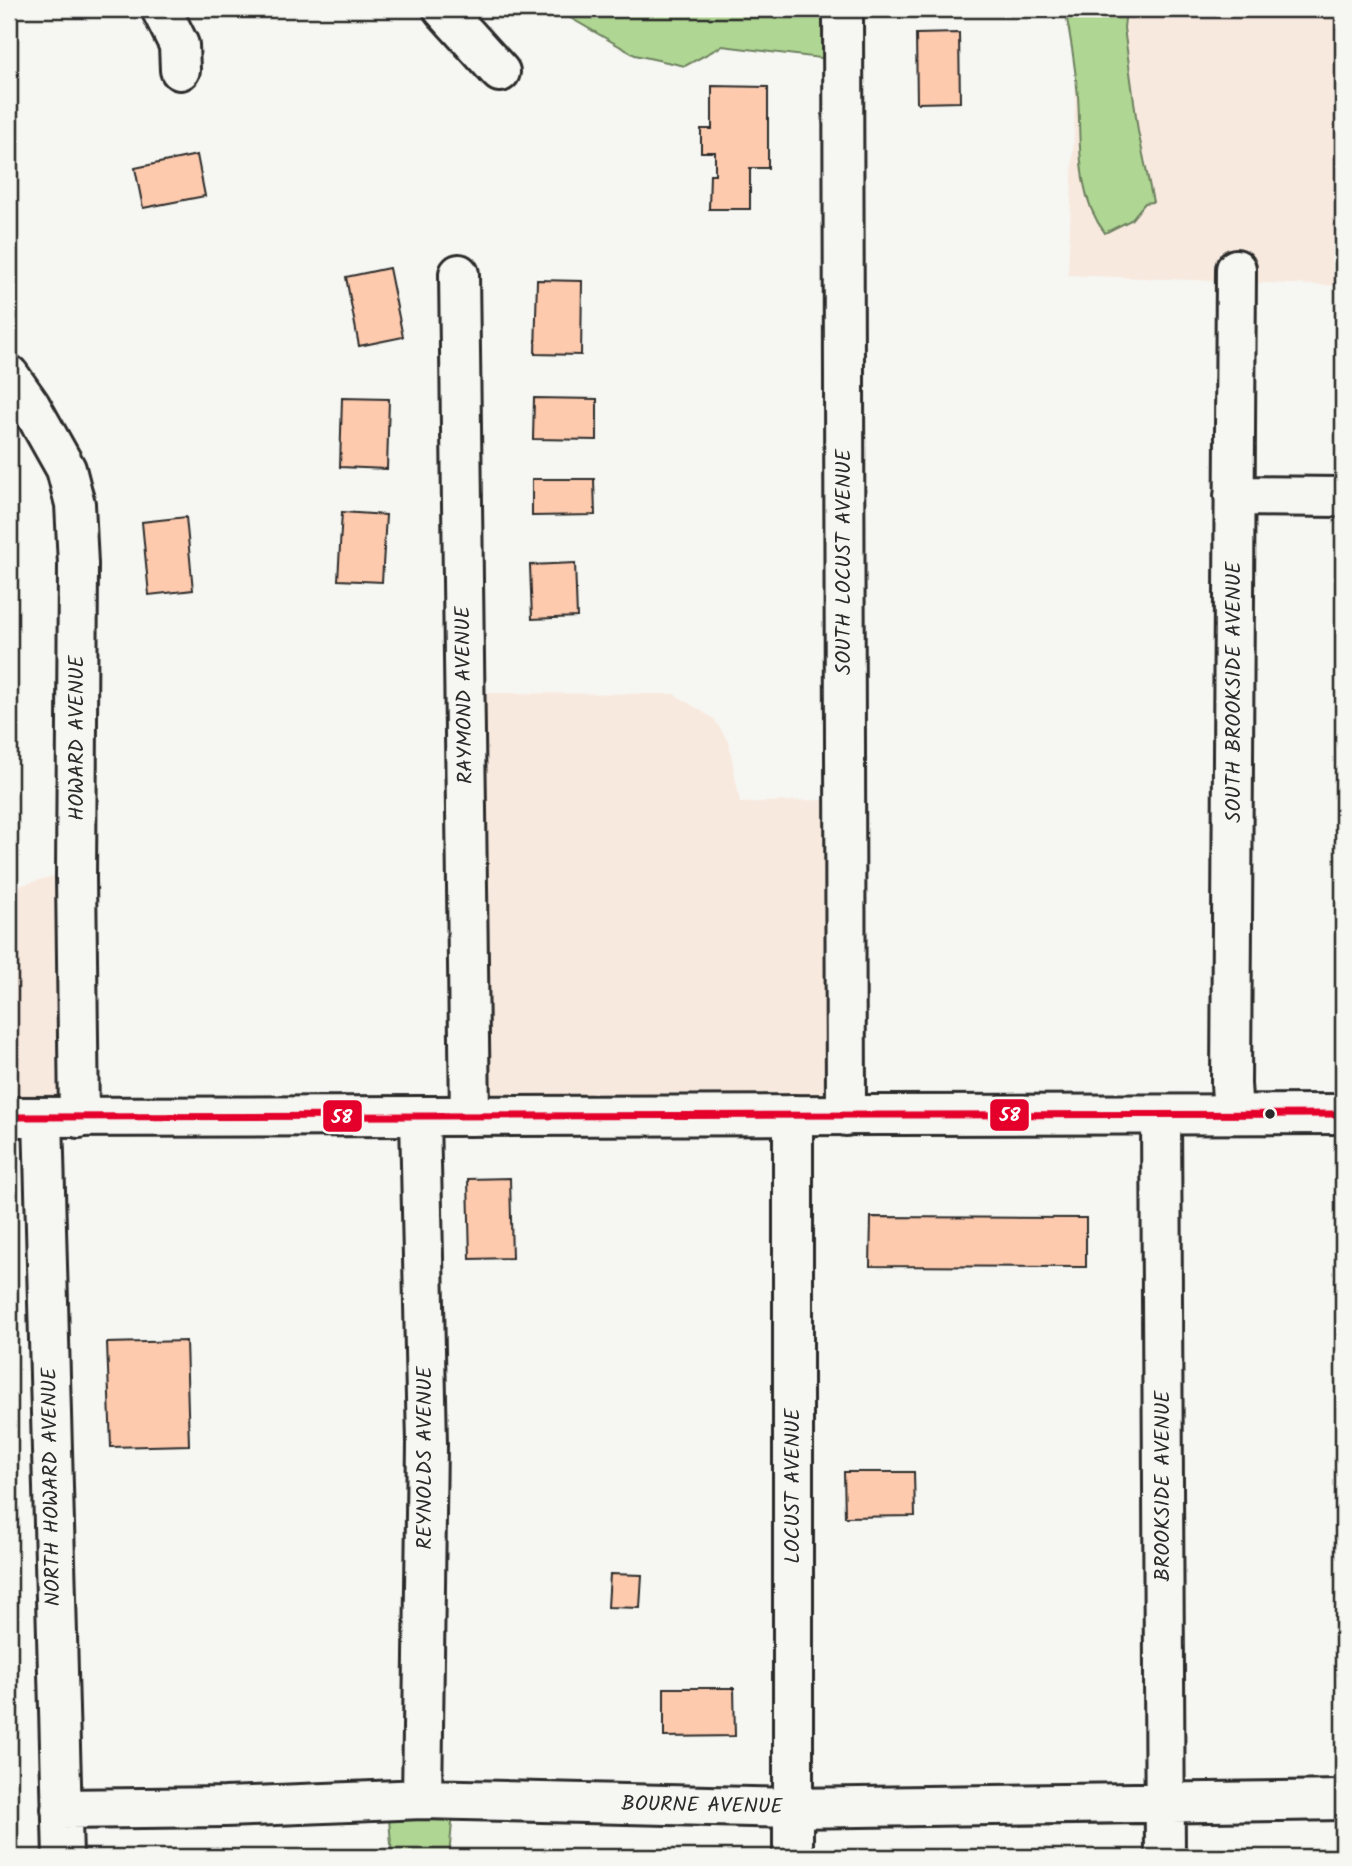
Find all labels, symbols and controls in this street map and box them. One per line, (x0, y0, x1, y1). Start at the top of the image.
street label: SOUTH LOCUST AVENUE (828, 448, 861, 675)
street label: SOUTH BROOKSIDE AVENUE (1218, 561, 1251, 823)
street label: RAYMOND AVENUE (447, 605, 483, 784)
street label: HOWARD AVENUE (61, 654, 94, 821)
line badge: 58 (989, 1098, 1030, 1132)
line badge: 58 (322, 1099, 363, 1133)
text: 58 (999, 1101, 1021, 1131)
text: 58 (331, 1103, 353, 1133)
unlabelled marker (1263, 1107, 1277, 1121)
street label: REYNOLDS AVENUE (409, 1366, 442, 1550)
street label: NORTH HOWARD AVENUE (33, 1367, 71, 1607)
street label: BROOKSIDE AVENUE (1147, 1390, 1180, 1582)
street label: LOCUST AVENUE (777, 1408, 810, 1564)
street label: BOURNE AVENUE (621, 1788, 784, 1824)

